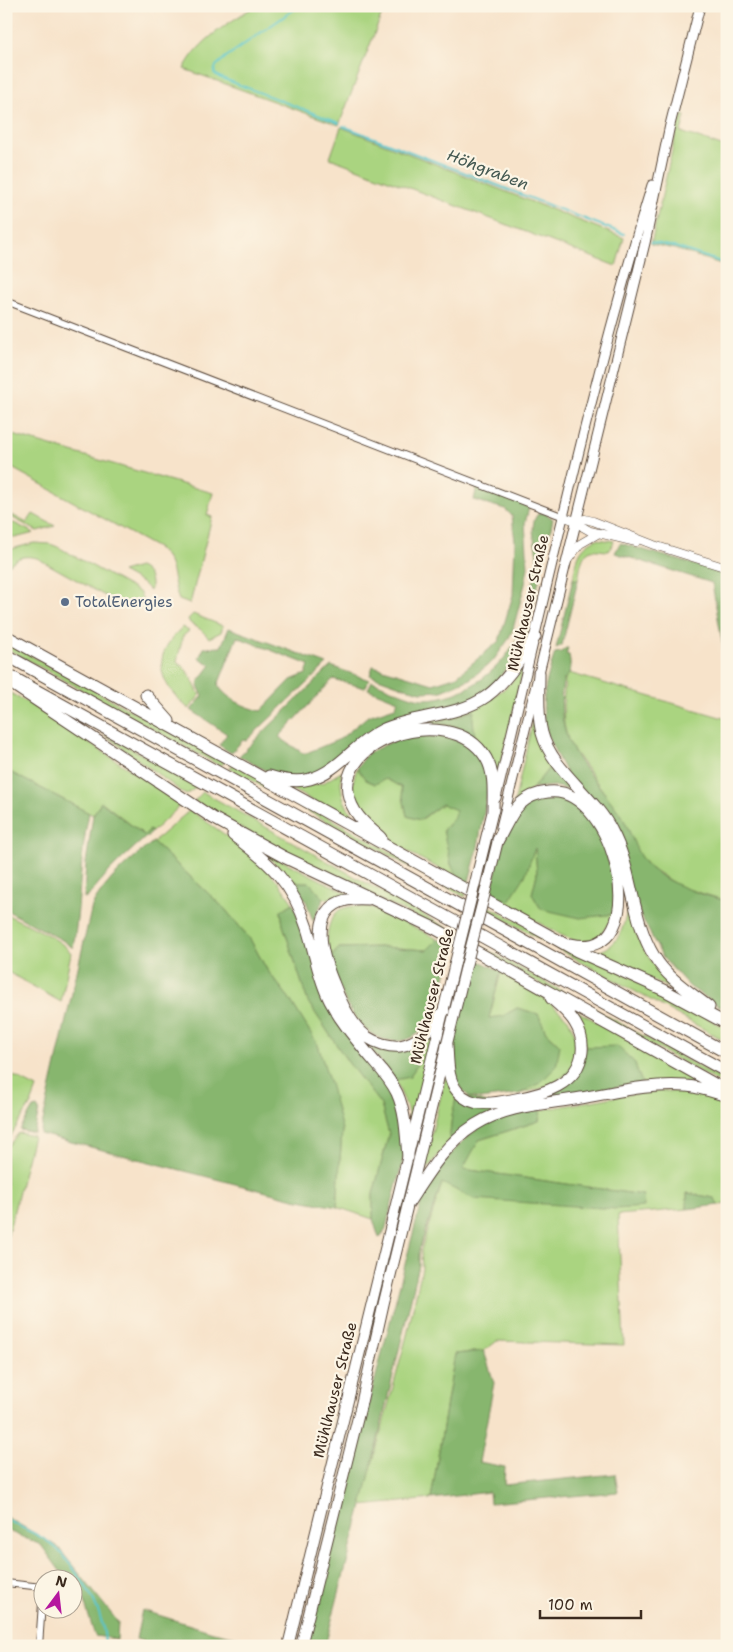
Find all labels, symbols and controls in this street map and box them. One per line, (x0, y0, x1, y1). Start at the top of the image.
water label: Höhgraben (444, 144, 532, 195)
street label: Mühlhauser Straße (503, 533, 553, 673)
place label: TotalEnergies (75, 592, 173, 612)
marker: TotalEnergies (59, 596, 71, 608)
street label: Mühlhauser Straße (405, 926, 459, 1066)
street label: Mühlhauser Straße (308, 1320, 362, 1460)
north arrow (32, 1570, 82, 1620)
text: N (54, 1571, 69, 1592)
scale bar (540, 1587, 642, 1619)
text: 100 m (548, 1595, 593, 1615)

